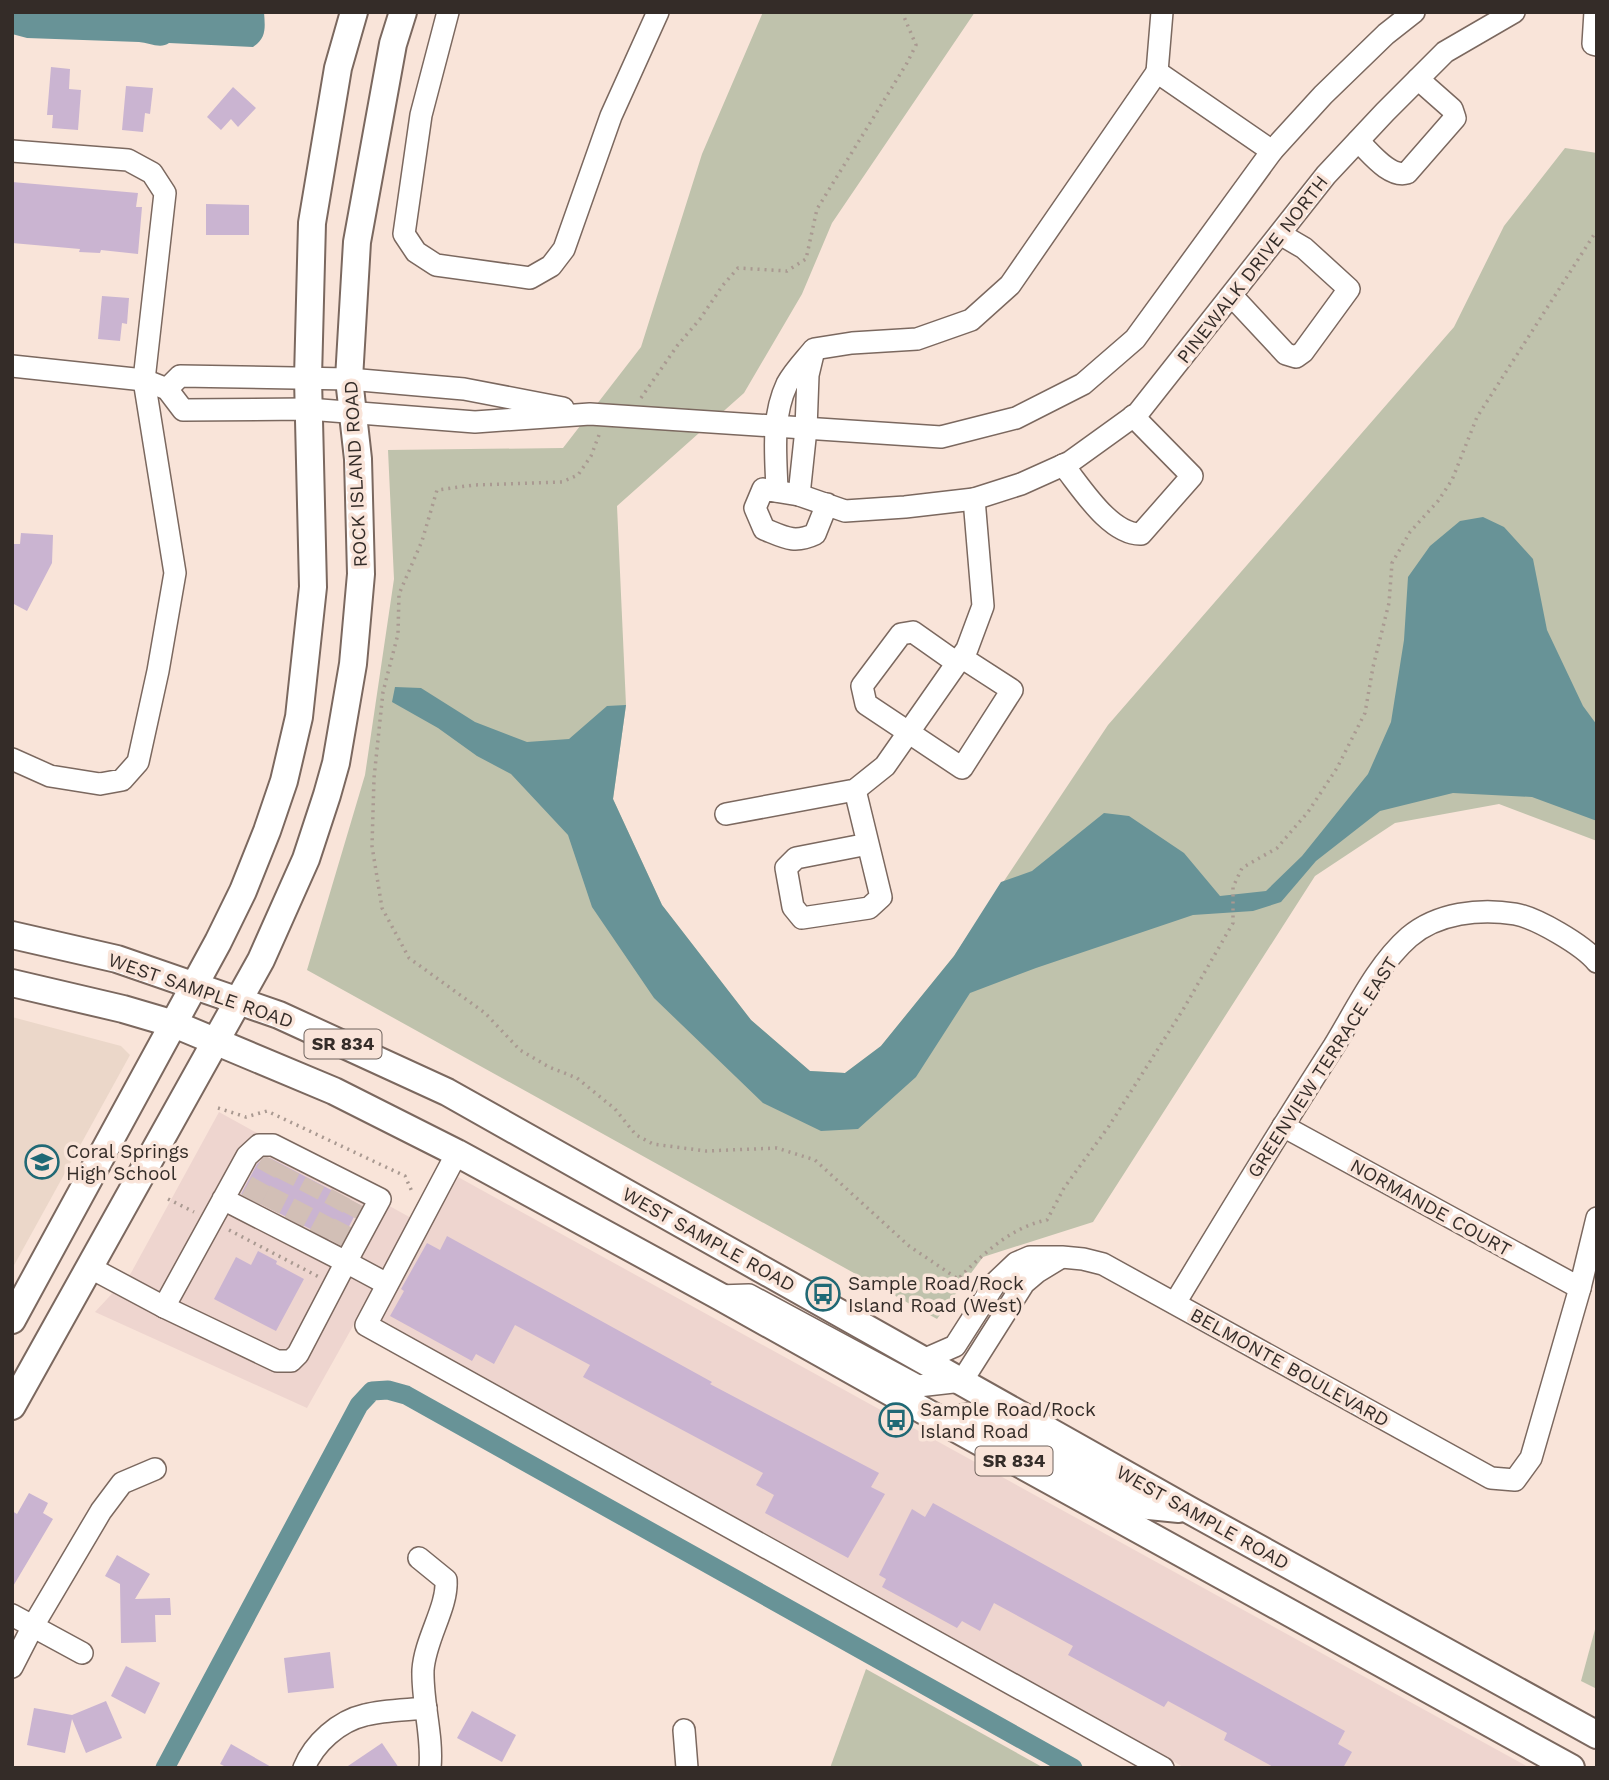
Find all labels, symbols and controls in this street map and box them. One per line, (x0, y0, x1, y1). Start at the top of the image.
street label: PINEWALK DRIVE NORTH (1172, 171, 1333, 368)
street label: ROCK ISLAND ROAD (339, 380, 372, 568)
street label: WEST SAMPLE ROAD (105, 948, 296, 1033)
street label: GREENVIEW TERRACE EAST (1242, 953, 1402, 1182)
road number: SR 834 (304, 1030, 382, 1058)
place label: Coral Springs High School (66, 1140, 189, 1185)
school or university icon: Coral Springs High School (23, 1143, 61, 1181)
street label: NORMANDE COURT (1346, 1154, 1515, 1261)
street label: WEST SAMPLE ROAD (618, 1182, 799, 1297)
place label: Sample Road/Rock Island Road (West) (848, 1272, 1024, 1317)
bus stop icon: Sample Road/Rock Island Road (West) (804, 1275, 842, 1313)
street label: BELMONTE BOULEVARD (1186, 1303, 1393, 1432)
place label: Sample Road/Rock Island Road (920, 1398, 1096, 1443)
bus stop icon: Sample Road/Rock Island Road (877, 1401, 915, 1439)
road number: SR 834 (976, 1446, 1052, 1476)
street label: WEST SAMPLE ROAD (1112, 1460, 1293, 1575)

